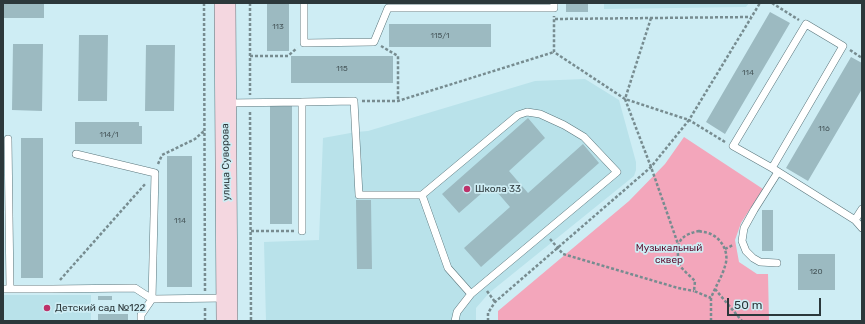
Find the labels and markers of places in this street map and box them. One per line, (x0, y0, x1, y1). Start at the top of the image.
place label: Школа 33 (475, 183, 521, 195)
marker: Школа 33 (462, 184, 472, 194)
place label: Детский сад №122 (55, 302, 145, 314)
marker: Детский сад №122 (42, 303, 52, 313)

